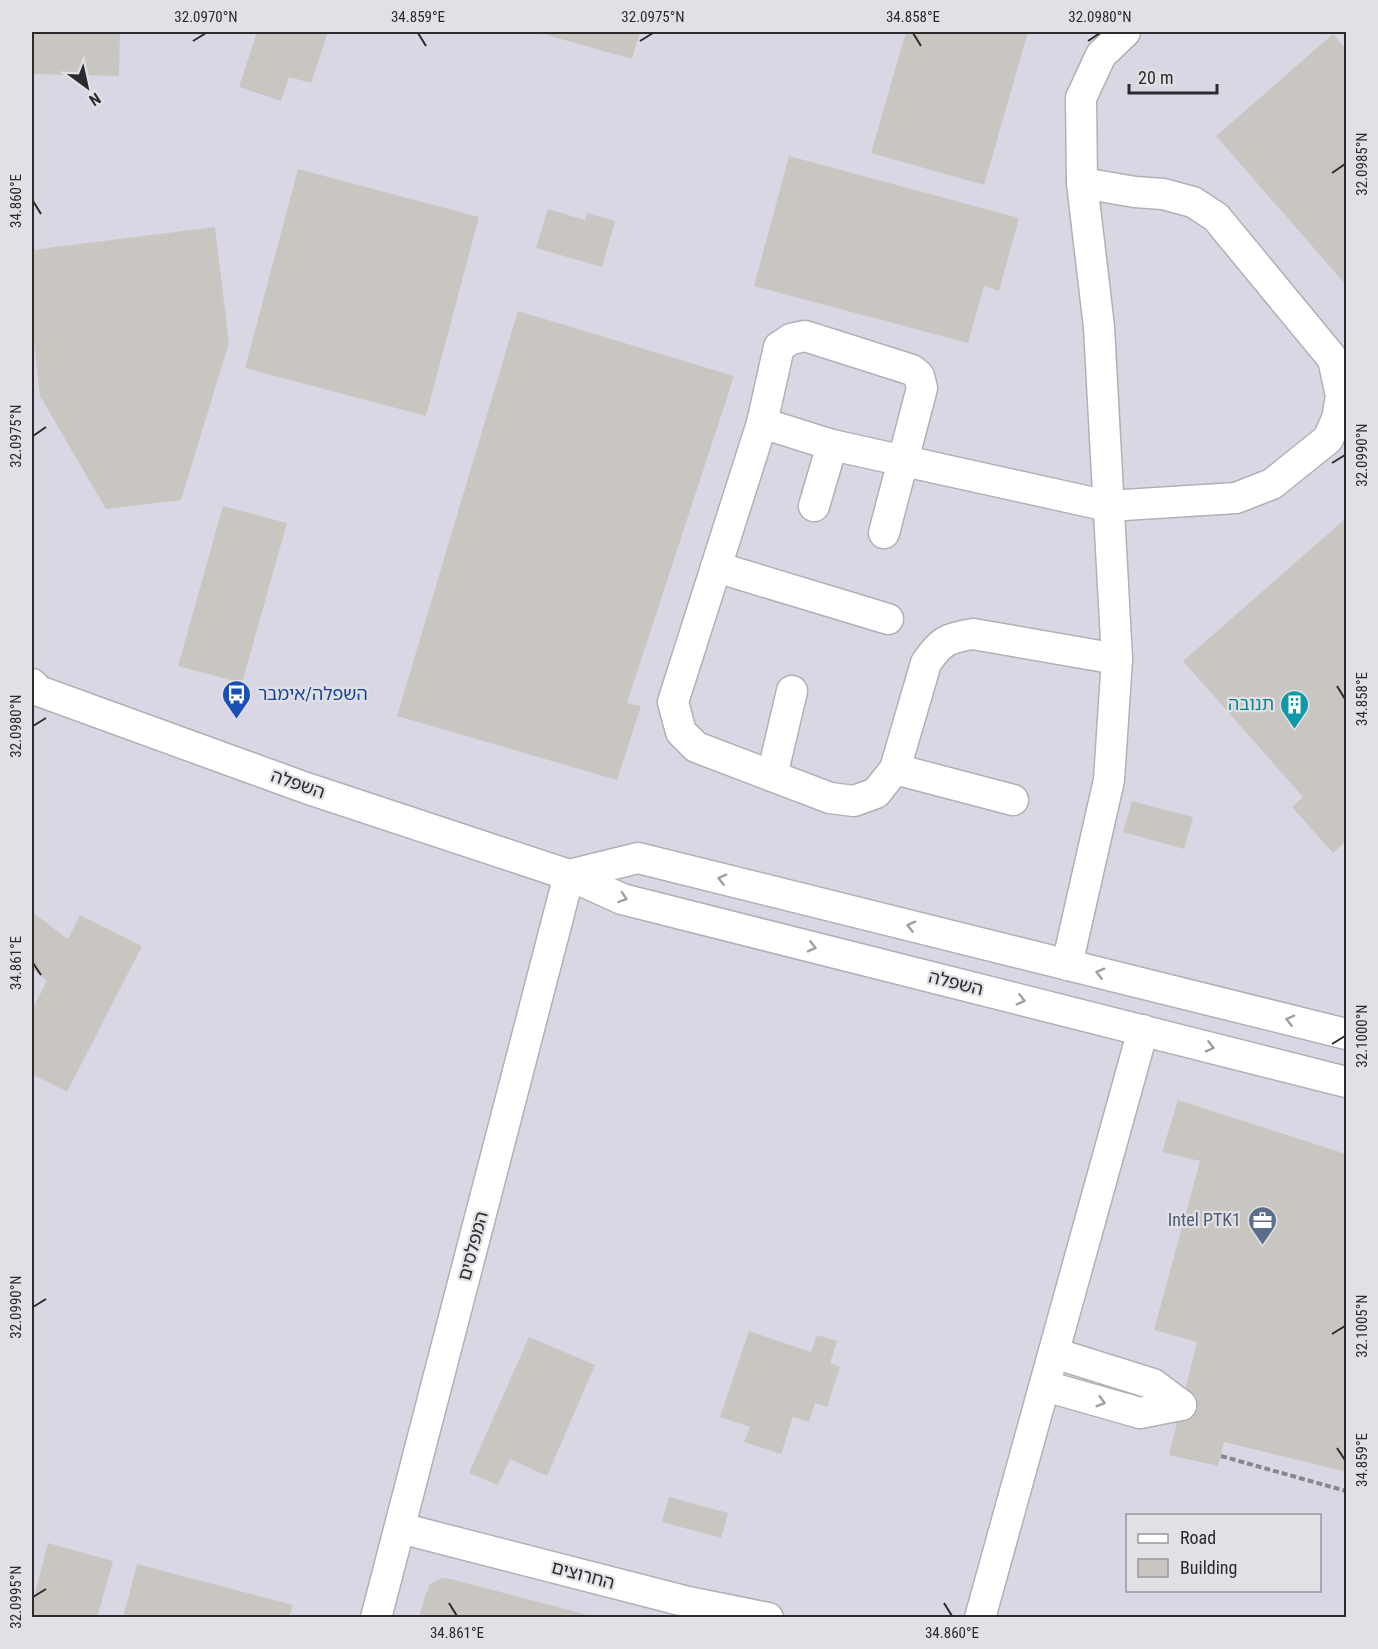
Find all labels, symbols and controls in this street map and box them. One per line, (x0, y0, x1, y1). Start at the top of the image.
text: 32.0970°N (174, 8, 238, 26)
text: 34.859°E (391, 8, 445, 26)
text: 32.0975°N (621, 8, 685, 26)
text: 34.858°E (886, 8, 940, 26)
text: 32.0980°N (1068, 8, 1132, 26)
north arrow (57, 57, 117, 117)
scale bar (1129, 57, 1218, 95)
text: 20 m (1138, 67, 1173, 88)
text: N (86, 89, 104, 110)
text: 32.0985°N (1353, 132, 1371, 196)
text: 34.860°E (7, 174, 25, 228)
text: 32.0975°N (7, 404, 25, 468)
text: 32.0990°N (1353, 423, 1371, 487)
text: 34.858°E (1353, 672, 1371, 726)
bus stop icon: השפלה/אימבר (221, 678, 253, 720)
place label: השפלה/אימבר (258, 683, 368, 704)
building icon: תנובה (1279, 688, 1311, 730)
place label: תנובה (1228, 693, 1274, 714)
text: 32.0980°N (7, 694, 25, 758)
street label: השפלה (268, 765, 328, 803)
one-way arrow (717, 874, 727, 887)
one-way arrow (617, 891, 628, 904)
one-way arrow (906, 921, 917, 933)
text: 34.861°E (7, 936, 25, 990)
one-way arrow (806, 939, 816, 952)
street label: השפלה (927, 966, 986, 999)
one-way arrow (1096, 967, 1106, 980)
one-way arrow (1016, 992, 1026, 1005)
text: 32.1000°N (1353, 1004, 1371, 1068)
one-way arrow (1285, 1014, 1295, 1027)
one-way arrow (1205, 1040, 1215, 1053)
office icon: Intel PTK1 (1246, 1204, 1278, 1246)
street label: המפלסים (453, 1209, 492, 1283)
place label: Intel PTK1 (1168, 1209, 1241, 1230)
text: 32.0990°N (7, 1275, 25, 1339)
text: 32.1005°N (1353, 1294, 1371, 1358)
one-way arrow (1095, 1395, 1106, 1407)
text: 34.859°E (1353, 1433, 1371, 1487)
legend (1126, 1514, 1321, 1592)
text: Road (1180, 1527, 1216, 1548)
street label: החרוצים (549, 1556, 617, 1593)
text: Building (1180, 1557, 1237, 1578)
text: 32.0995°N (7, 1565, 25, 1629)
text: 34.861°E (430, 1624, 484, 1642)
text: 34.860°E (925, 1624, 979, 1642)

